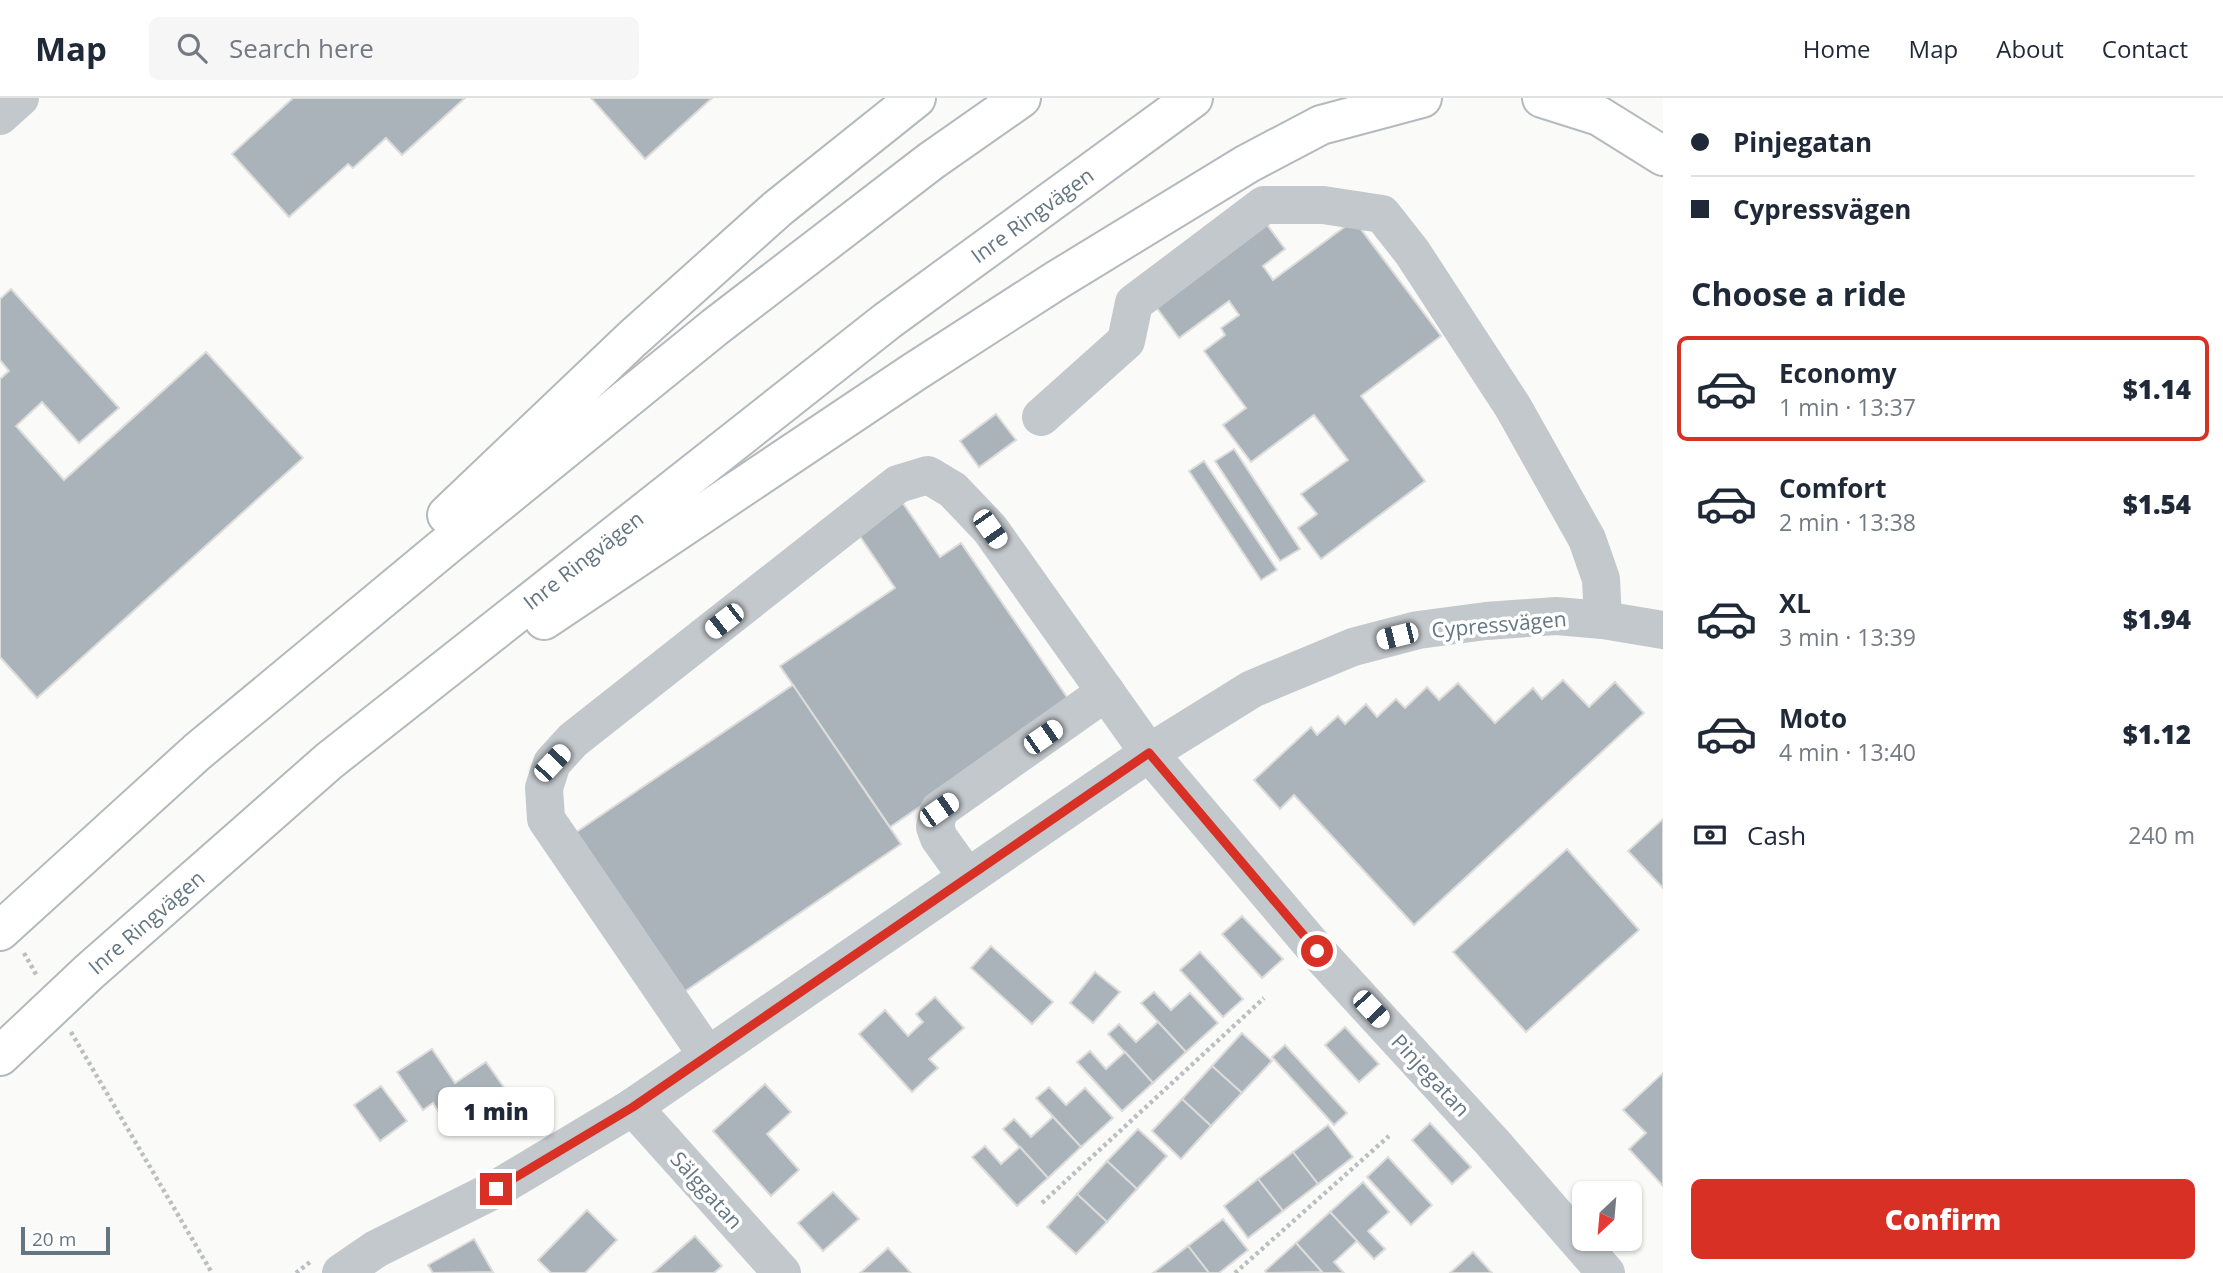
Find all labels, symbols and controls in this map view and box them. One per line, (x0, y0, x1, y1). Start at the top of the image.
search box (149, 17, 639, 80)
text: Map (35, 26, 107, 71)
icon: search (173, 29, 211, 67)
text: Search here (229, 30, 374, 66)
text: Home (1803, 32, 1871, 65)
text: Map (1909, 32, 1958, 65)
text: About (1996, 32, 2064, 65)
text: Contact (2102, 32, 2188, 65)
text: Pinjegatan (1733, 124, 1872, 160)
street label: Inre Ringvägen (965, 161, 1099, 269)
text: Cypressvägen (1733, 191, 1911, 227)
text: Choose a ride (1691, 272, 1906, 315)
text: Economy (1779, 355, 1897, 391)
icon: car (1695, 357, 1758, 420)
text: $1.14 (2123, 371, 2191, 407)
text: 1 min · 13:37 (1779, 391, 1916, 423)
text: Comfort (1779, 470, 1886, 506)
icon: car (1695, 472, 1758, 535)
text: $1.54 (2123, 486, 2191, 522)
street label: Inre Ringvägen (517, 504, 649, 616)
car (970, 506, 1011, 552)
text: 2 min · 13:38 (1779, 506, 1916, 538)
text: XL (1779, 585, 1811, 621)
icon: car (1695, 587, 1758, 650)
car (701, 600, 748, 642)
text: $1.94 (2123, 601, 2191, 637)
street label: Cypressvägen (1430, 604, 1568, 644)
car (1375, 621, 1420, 651)
text: 3 min · 13:39 (1779, 621, 1916, 653)
text: Moto (1779, 700, 1847, 736)
icon: car (1695, 702, 1758, 765)
car (1020, 716, 1067, 758)
text: $1.12 (2123, 716, 2191, 752)
text: 4 min · 13:40 (1779, 736, 1916, 768)
car (530, 740, 575, 786)
car (916, 789, 963, 831)
icon: cash (1691, 816, 1729, 854)
text: Cash (1747, 817, 1806, 853)
text: 240 m (2128, 819, 2195, 851)
street label: Inre Ringvägen (82, 864, 210, 980)
route start (1301, 935, 1333, 967)
car (1349, 986, 1394, 1032)
street label: Pinjegatan (1386, 1028, 1476, 1122)
callout: 1 min (438, 1088, 554, 1136)
text: 1 min (463, 1095, 529, 1127)
street label: Sälggatan (665, 1145, 749, 1235)
route end (480, 1173, 512, 1205)
button: Confirm (1691, 1179, 2195, 1259)
north arrow (1572, 1181, 1642, 1251)
map controls (1572, 1181, 1642, 1251)
scale bar (21, 1224, 110, 1256)
text: 20 m (32, 1226, 76, 1252)

